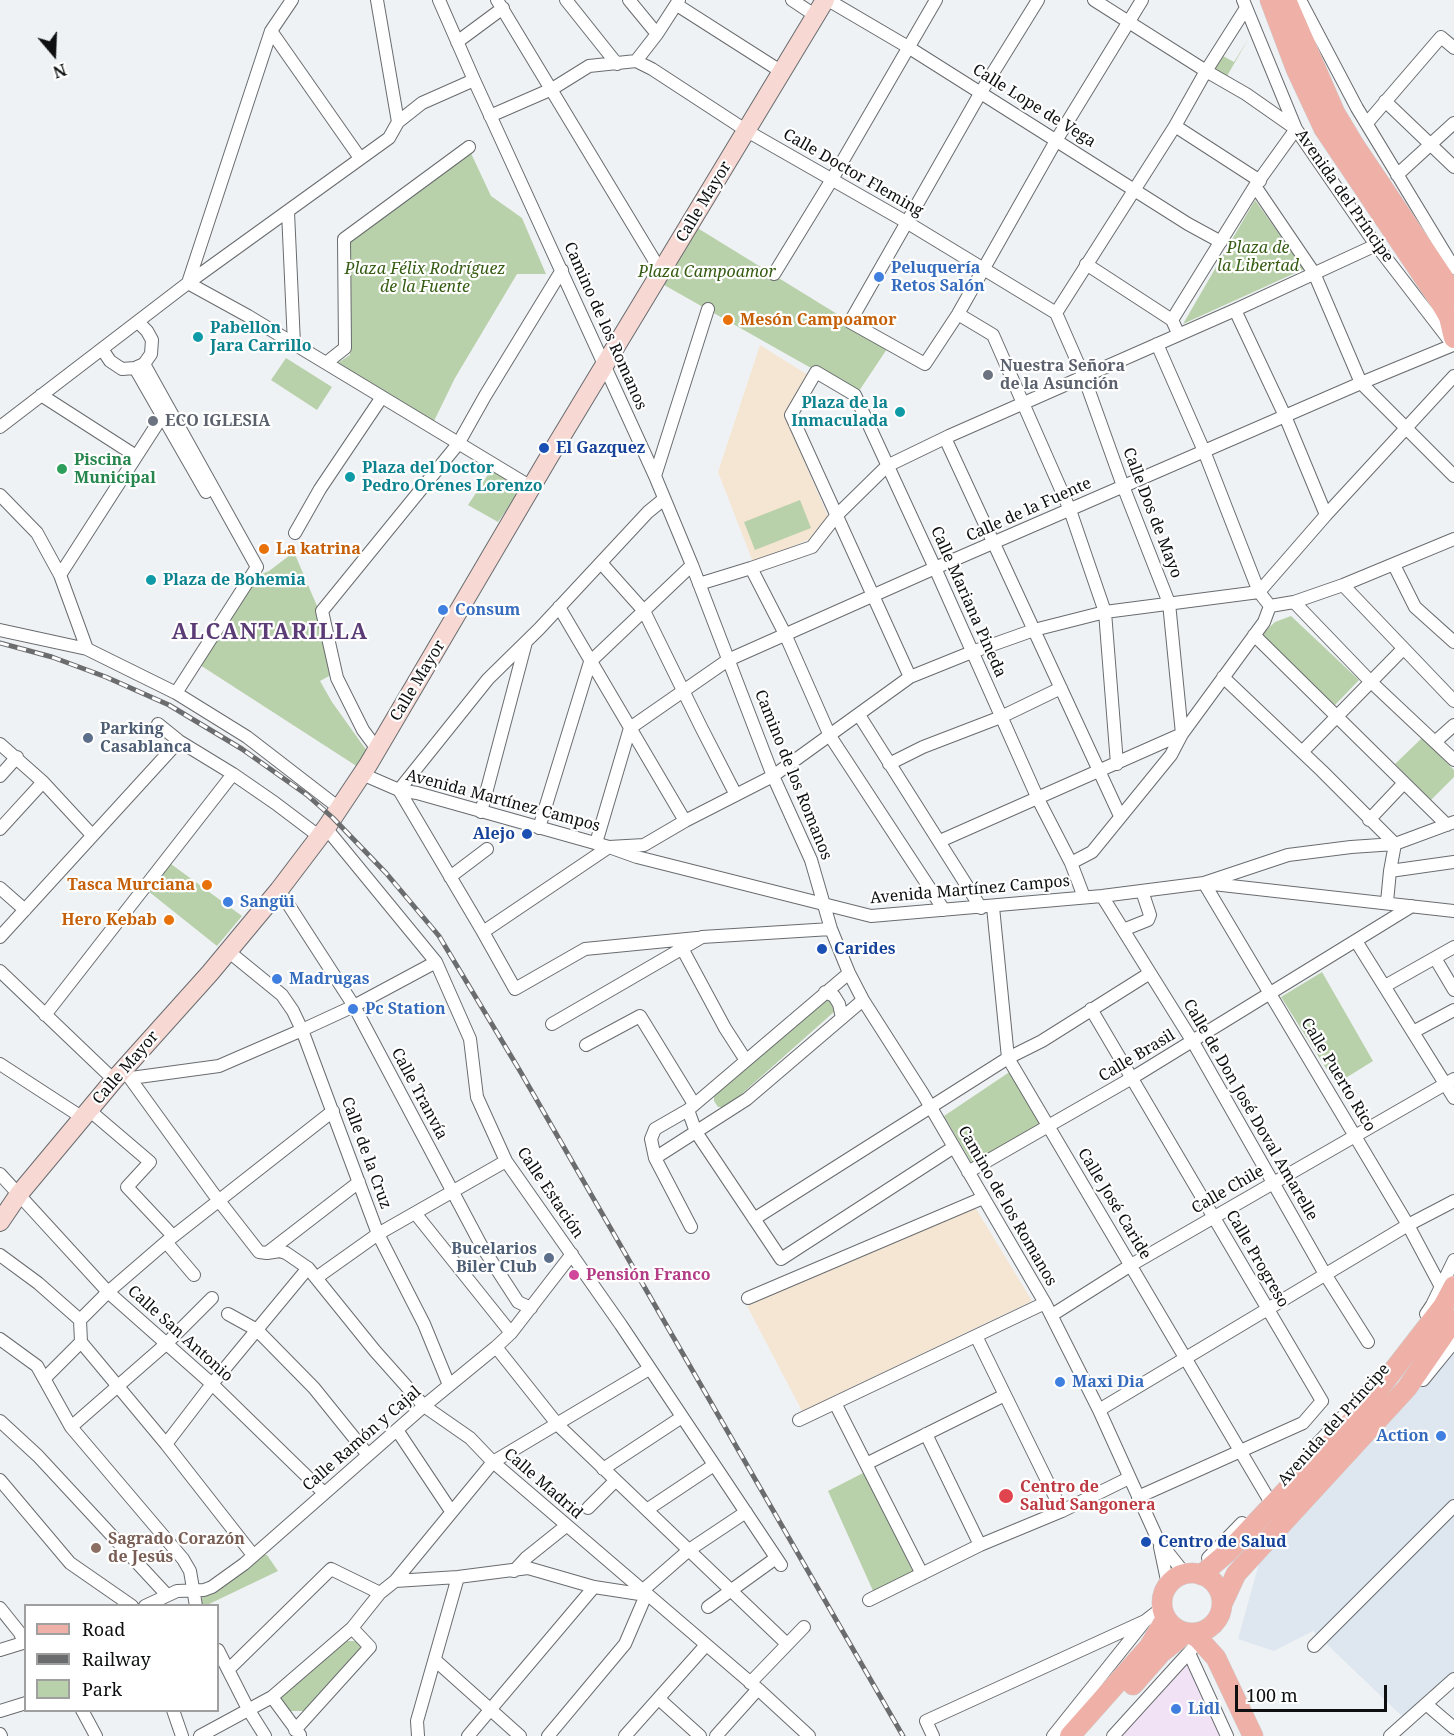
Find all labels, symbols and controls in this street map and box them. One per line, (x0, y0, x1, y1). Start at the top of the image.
north arrow (24, 24, 84, 84)
text: N (50, 59, 69, 83)
street label: Calle Lope de Vega (969, 60, 1099, 152)
street label: Calle Doctor Fleming (779, 125, 927, 221)
street label: Avenida del Príncipe (1291, 126, 1397, 266)
street label: Calle Mayor (672, 158, 736, 246)
park label: Plaza de la Libertad (1217, 238, 1299, 276)
street label: Camino de los Romanos (559, 239, 651, 413)
place label: Peluquería Retos Salón (891, 258, 985, 296)
park label: Plaza Félix Rodríguez de la Fuente (345, 259, 505, 297)
park label: Plaza Campoamor (638, 262, 776, 282)
marker: Peluquería Retos Salón (872, 270, 886, 284)
place label: Mesón Campoamor (740, 310, 897, 330)
marker: Mesón Campoamor (721, 313, 735, 327)
place label: Pabellon Jara Carrillo (210, 318, 312, 356)
marker: Pabellon Jara Carrillo (191, 330, 205, 344)
place label: Nuestra Señora de la Asunción (1000, 356, 1125, 394)
marker: Nuestra Señora de la Asunción (981, 368, 995, 382)
place label: Plaza de la Inmaculada (791, 393, 888, 431)
marker: Plaza de la Inmaculada (893, 405, 907, 419)
place label: ECO IGLESIA (165, 411, 270, 431)
marker: ECO IGLESIA (146, 414, 160, 428)
place label: El Gazquez (556, 438, 645, 458)
marker: El Gazquez (537, 441, 551, 455)
street label: Calle Dos de Mayo (1118, 445, 1186, 581)
place label: Piscina Municipal (74, 450, 156, 488)
place label: Plaza del Doctor Pedro Orenes Lorenzo (362, 458, 543, 496)
marker: Piscina Municipal (55, 462, 69, 476)
marker: Plaza del Doctor Pedro Orenes Lorenzo (343, 470, 357, 484)
street label: Calle de la Fuente (964, 474, 1094, 546)
street label: Calle Mariana Pineda (926, 524, 1010, 680)
place label: La katrina (276, 539, 361, 559)
marker: La katrina (257, 542, 271, 556)
place label: Plaza de Bohemia (163, 570, 306, 590)
marker: Plaza de Bohemia (144, 573, 158, 587)
place label: Consum (455, 600, 520, 620)
marker: Consum (436, 603, 450, 617)
district label: ALCANTARILLA (171, 620, 369, 646)
street label: Calle Mayor (386, 637, 450, 725)
street label: Camino de los Romanos (750, 687, 836, 863)
place label: Parking Casablanca (100, 719, 192, 757)
marker: Parking Casablanca (81, 731, 95, 745)
street label: Avenida Martínez Campos (404, 766, 602, 836)
place label: Alejo (473, 824, 515, 844)
marker: Alejo (520, 827, 534, 841)
street label: Avenida Martínez Campos (869, 872, 1071, 908)
place label: Tasca Murciana (67, 875, 195, 895)
marker: Tasca Murciana (200, 878, 214, 892)
place label: Sangüi (240, 892, 295, 912)
marker: Sangüi (221, 895, 235, 909)
place label: Hero Kebab (61, 910, 157, 930)
marker: Hero Kebab (162, 913, 176, 927)
place label: Carides (834, 939, 896, 959)
marker: Carides (815, 942, 829, 956)
place label: Madrugas (289, 969, 370, 989)
marker: Madrugas (270, 972, 284, 986)
street label: Calle de Don José Doval Amarelle (1179, 996, 1321, 1224)
place label: Pc Station (365, 999, 446, 1019)
marker: Pc Station (346, 1002, 360, 1016)
street label: Calle Puerto Rico (1297, 1015, 1379, 1135)
street label: Calle Brasil (1095, 1026, 1179, 1086)
street label: Calle Mayor (89, 1027, 163, 1109)
street label: Calle Tranvía (387, 1045, 451, 1143)
street label: Calle de la Cruz (337, 1094, 395, 1212)
street label: Camino de los Romanos (953, 1123, 1061, 1289)
street label: Calle Estación (512, 1144, 588, 1242)
street label: Calle José Caride (1073, 1145, 1155, 1263)
street label: Calle Chile (1189, 1162, 1267, 1218)
street label: Calle Progreso (1221, 1207, 1293, 1311)
place label: Bucelarios Biler Club (451, 1239, 537, 1277)
marker: Bucelarios Biler Club (542, 1251, 556, 1265)
place label: Pensión Franco (586, 1265, 711, 1285)
marker: Pensión Franco (567, 1268, 581, 1282)
street label: Calle San Antonio (123, 1282, 237, 1386)
street label: Avenida del Príncipe (1274, 1360, 1394, 1490)
place label: Maxi Dia (1072, 1372, 1144, 1392)
marker: Maxi Dia (1053, 1375, 1067, 1389)
street label: Calle Ramón y Cajal (299, 1382, 425, 1496)
place label: Action (1376, 1426, 1429, 1446)
marker: Action (1434, 1429, 1448, 1443)
street label: Calle Madrid (500, 1445, 586, 1523)
place label: Centro de Salud Sangonera (1020, 1477, 1156, 1515)
marker: Centro de Salud Sangonera (997, 1487, 1015, 1505)
place label: Sagrado Corazón de Jesús (108, 1529, 245, 1567)
place label: Centro de Salud (1158, 1532, 1287, 1552)
marker: Centro de Salud (1139, 1535, 1153, 1549)
marker: Sagrado Corazón de Jesús (89, 1541, 103, 1555)
legend (24, 1604, 219, 1712)
text: Road (82, 1617, 125, 1641)
text: Railway (82, 1647, 151, 1671)
scale bar (1238, 1673, 1390, 1711)
text: Park (82, 1677, 122, 1701)
text: 100 m (1246, 1683, 1298, 1707)
place label: Lidl (1188, 1699, 1220, 1719)
marker: Lidl (1169, 1702, 1183, 1716)

